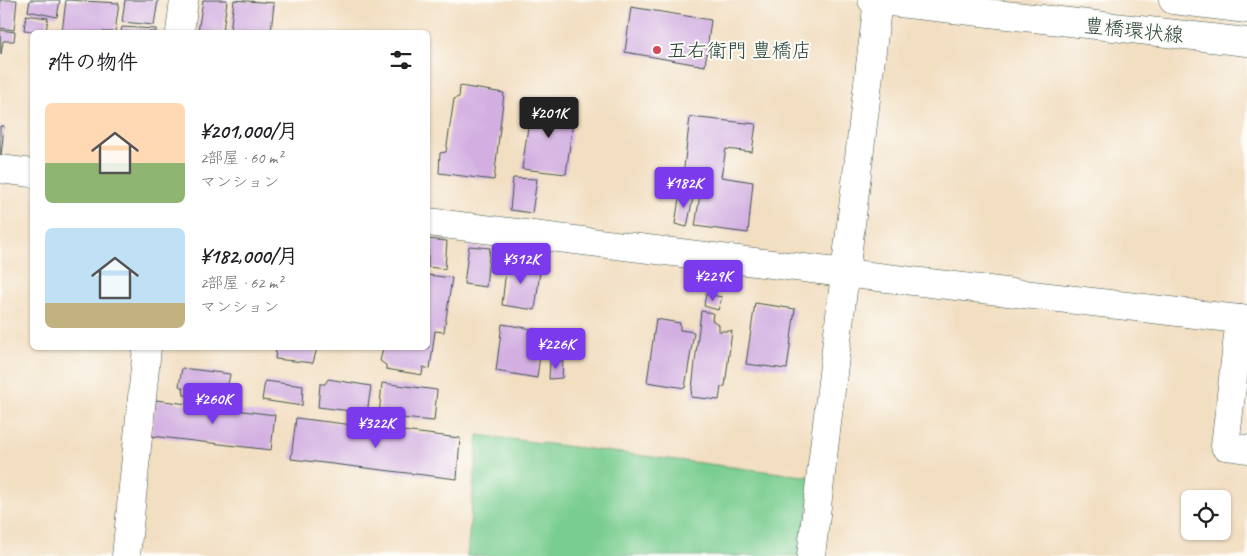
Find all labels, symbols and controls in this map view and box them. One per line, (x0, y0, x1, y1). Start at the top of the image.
street label: 豊橋環状線 (1083, 13, 1185, 48)
place label: 五右衛門 豊橋店 (667, 38, 812, 63)
marker: 五右衛門 豊橋店 (651, 44, 663, 56)
icon: filters (387, 46, 415, 74)
text: 7件の物件 (45, 49, 138, 75)
pin: ¥201K (514, 96, 584, 139)
text: ¥201K (531, 103, 567, 123)
text: ¥201,000/月 (200, 118, 298, 144)
icon: home (85, 123, 145, 183)
text: 2部屋 · 60 m² (200, 148, 282, 168)
pin: ¥182K (649, 166, 719, 209)
text: マンション (200, 172, 279, 192)
text: ¥182K (666, 173, 702, 193)
pin: ¥512K (486, 242, 556, 285)
text: ¥182,000/月 (200, 243, 298, 269)
icon: home (85, 248, 145, 308)
text: ¥512K (503, 249, 539, 269)
pin: ¥229K (678, 260, 748, 302)
text: ¥229K (695, 266, 731, 286)
text: 2部屋 · 62 m² (200, 273, 282, 293)
text: マンション (200, 297, 279, 317)
pin: ¥226K (521, 328, 591, 370)
text: ¥226K (537, 334, 575, 354)
pin: ¥260K (178, 382, 248, 425)
text: ¥260K (194, 389, 232, 409)
pin: ¥322K (341, 406, 411, 449)
text: ¥322K (358, 413, 394, 433)
map controls (1181, 490, 1231, 540)
button: locate (1181, 490, 1231, 540)

